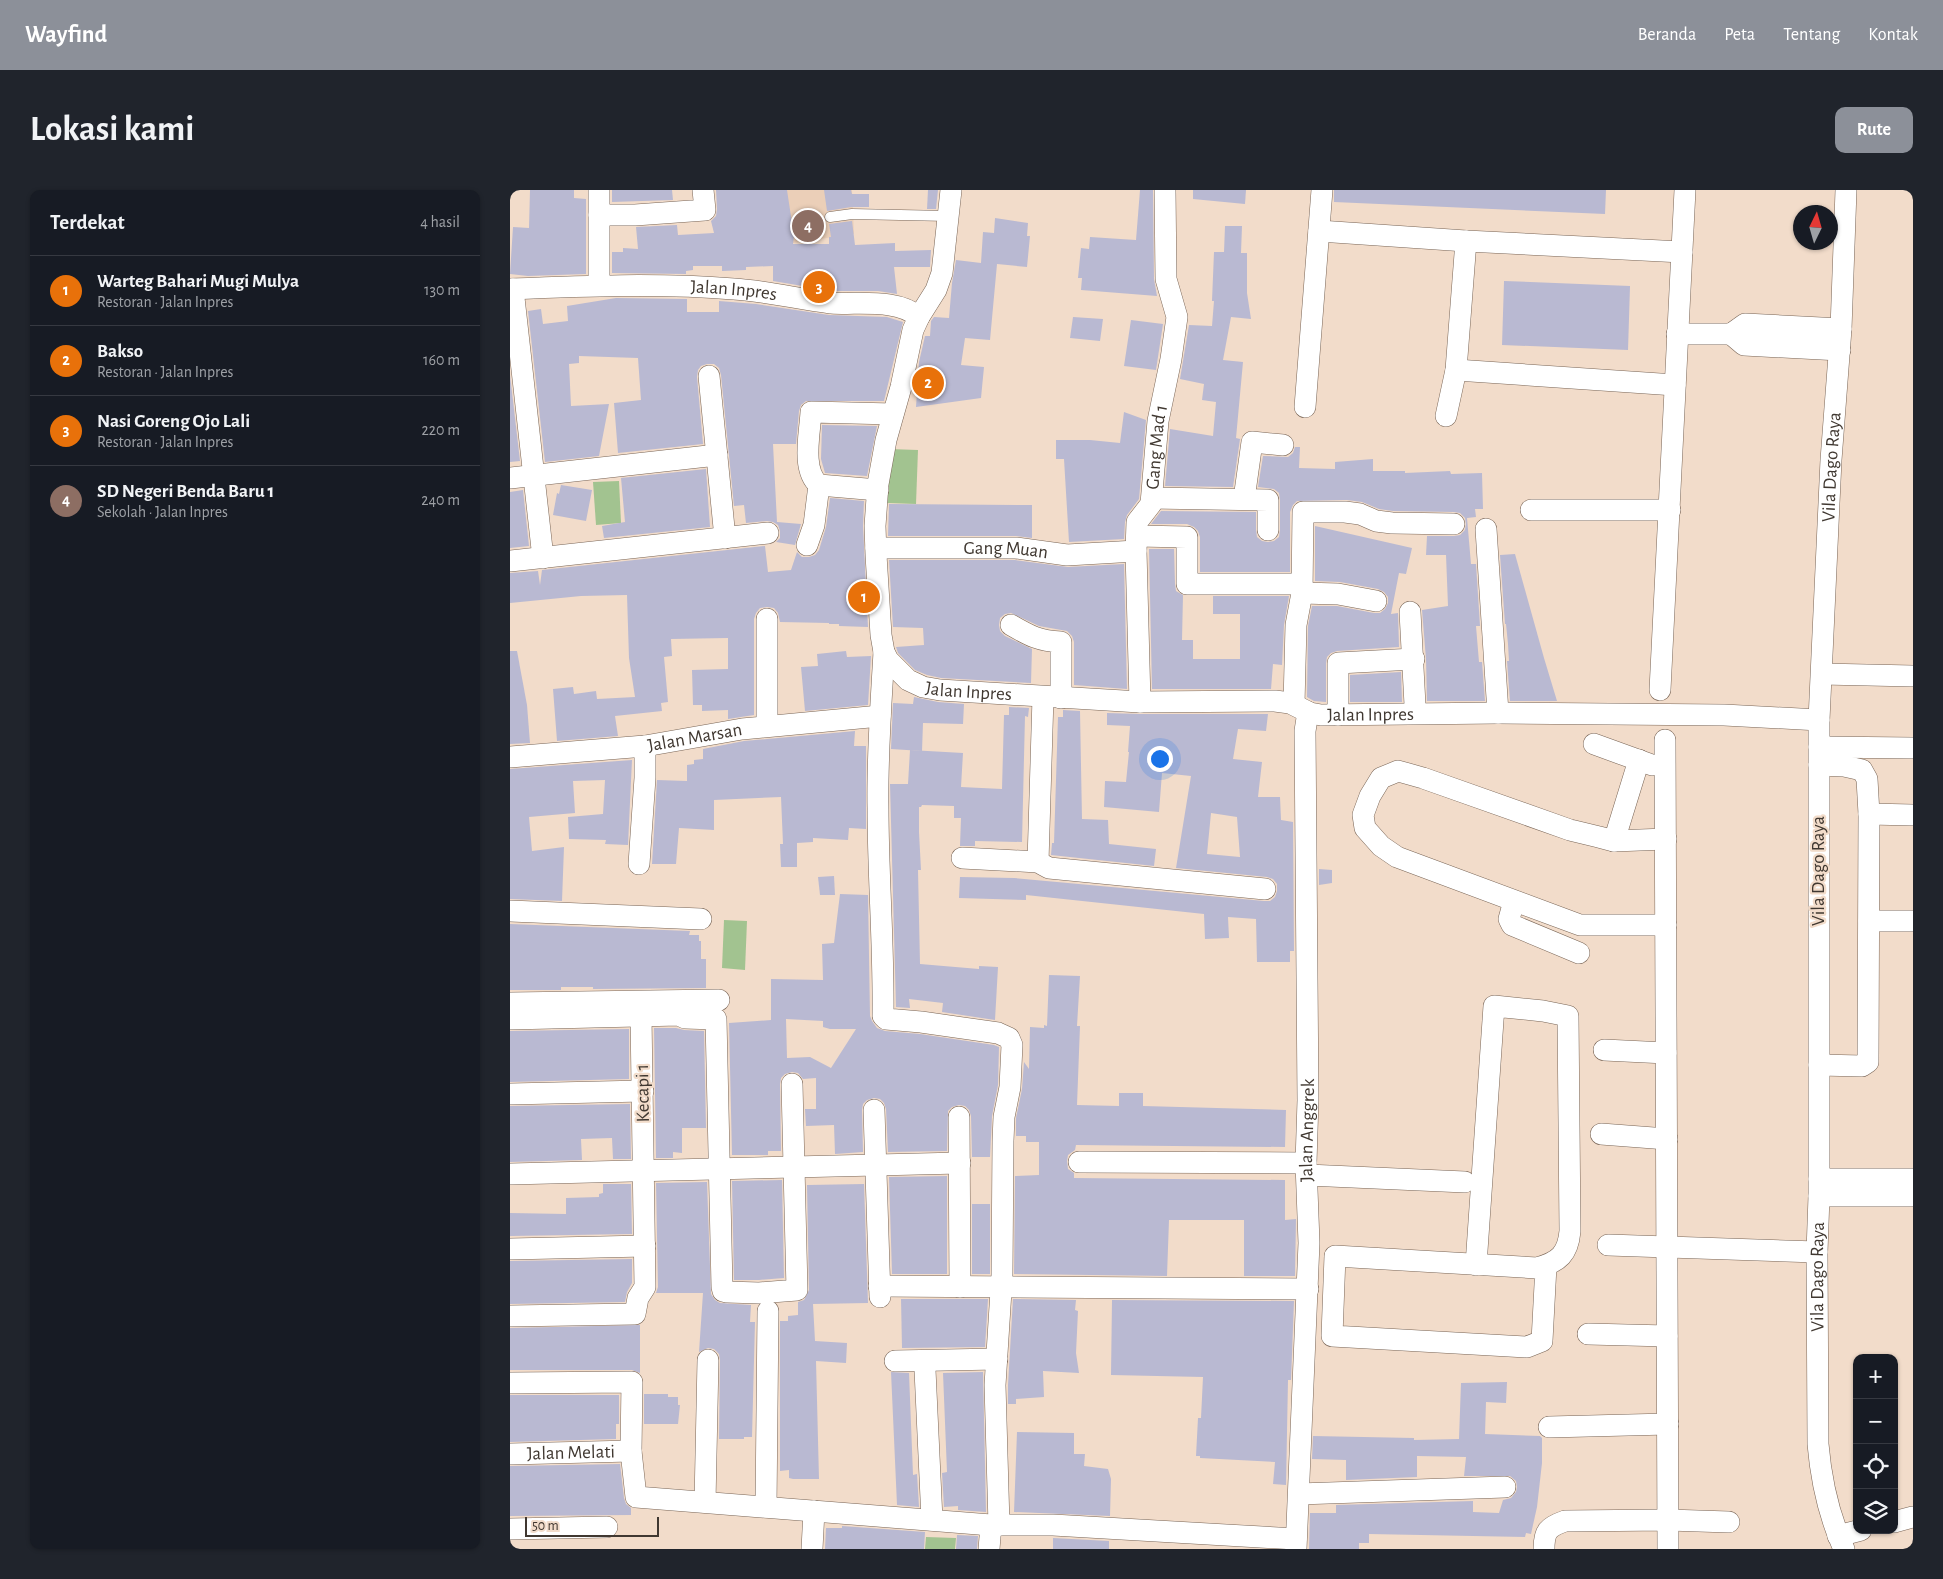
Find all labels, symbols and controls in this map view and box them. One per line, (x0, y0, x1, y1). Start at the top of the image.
text: Wayfind (25, 23, 107, 47)
text: Beranda (1638, 26, 1696, 44)
text: Peta (1724, 26, 1755, 44)
text: Tentang (1783, 26, 1840, 44)
text: Kontak (1868, 26, 1918, 44)
button: Rute (1835, 107, 1913, 153)
text: Lokasi kami (30, 112, 194, 147)
north arrow (1793, 205, 1838, 250)
pin: 4 (792, 207, 824, 245)
text: Terdekat (50, 212, 125, 233)
text: 4 hasil (420, 214, 460, 230)
pin: 3 (803, 268, 835, 306)
text: Warteg Bahari Mugi Mulya (97, 272, 299, 291)
street label: Jalan Inpres (690, 277, 778, 304)
text: 1 (63, 282, 69, 298)
text: 130 m (424, 282, 460, 298)
text: Restoran · Jalan Inpres (97, 294, 234, 310)
text: Bakso (97, 342, 143, 361)
text: 2 (62, 352, 70, 368)
text: 160 m (423, 352, 460, 368)
text: Restoran · Jalan Inpres (97, 364, 234, 380)
pin: 2 (912, 364, 944, 402)
street label: Gang Mad 1 (1143, 403, 1171, 490)
street label: Vila Dago Raya (1819, 411, 1844, 522)
text: Nasi Goreng Ojo Lali (97, 412, 250, 431)
text: 3 (63, 422, 69, 438)
text: 220 m (422, 422, 460, 438)
text: Restoran · Jalan Inpres (97, 434, 234, 450)
text: SD Negeri Benda Baru 1 (97, 482, 274, 501)
text: 4 (62, 492, 70, 508)
text: 240 m (421, 492, 460, 508)
text: Sekolah · Jalan Inpres (97, 504, 228, 520)
street label: Gang Muan (964, 539, 1049, 562)
pin: 1 (848, 578, 880, 616)
street label: Jalan Inpres (924, 678, 1012, 704)
street label: Jalan Inpres (1327, 704, 1414, 724)
street label: Jalan Marsan (646, 720, 743, 755)
your location (1147, 746, 1173, 772)
street label: Vila Dago Raya (1809, 816, 1828, 926)
street label: Kecapi 1 (633, 1064, 653, 1122)
street label: Jalan Anggrek (1297, 1078, 1318, 1182)
street label: Vila Dago Raya (1807, 1221, 1828, 1332)
map controls (1853, 1354, 1898, 1534)
button: + (1853, 1354, 1898, 1399)
button: − (1853, 1399, 1898, 1444)
street label: Jalan Melati (527, 1442, 615, 1463)
button: locate (1853, 1444, 1898, 1489)
button: layers (1853, 1489, 1898, 1534)
scale bar (525, 1514, 659, 1537)
text: 50 m (532, 1519, 559, 1533)

